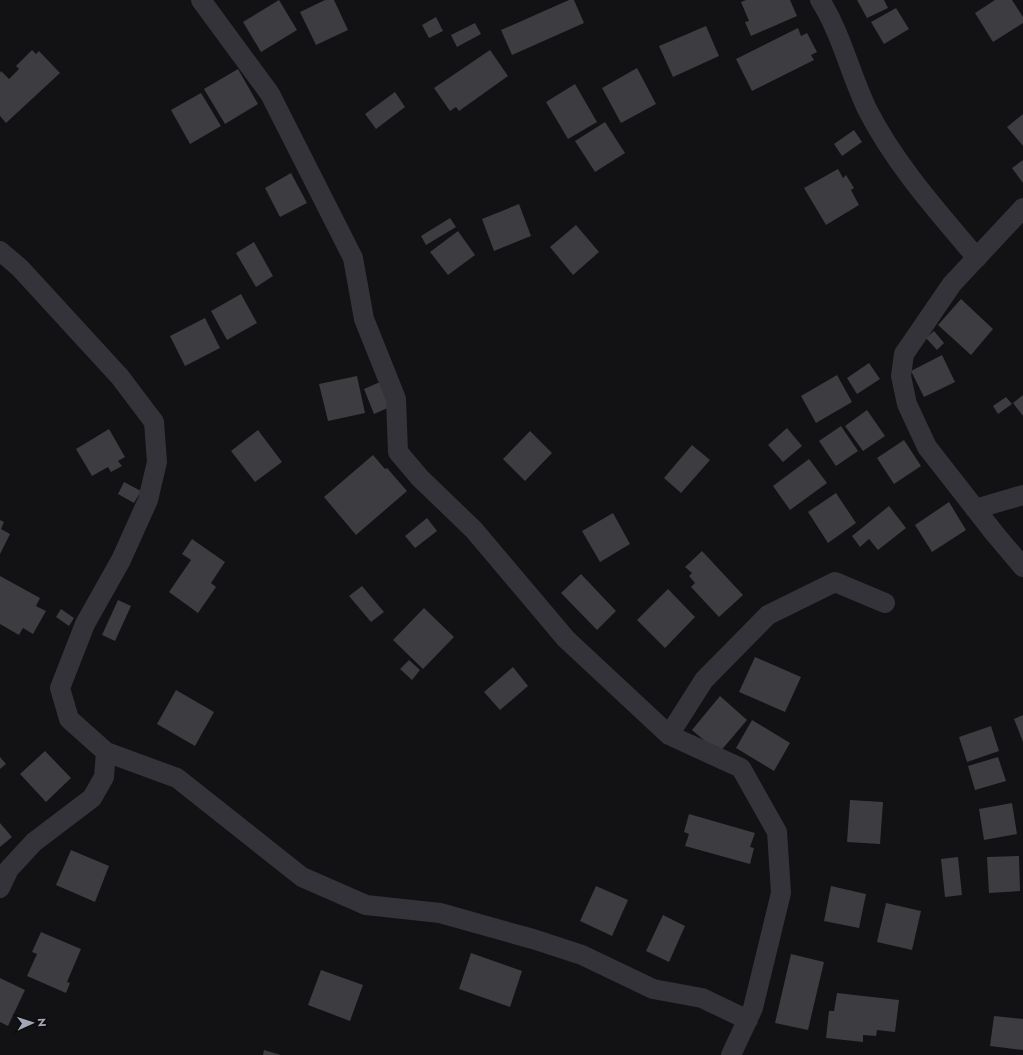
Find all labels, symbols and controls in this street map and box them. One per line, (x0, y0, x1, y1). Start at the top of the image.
north arrow (12, 1003, 52, 1043)
text: N (34, 1018, 50, 1027)

